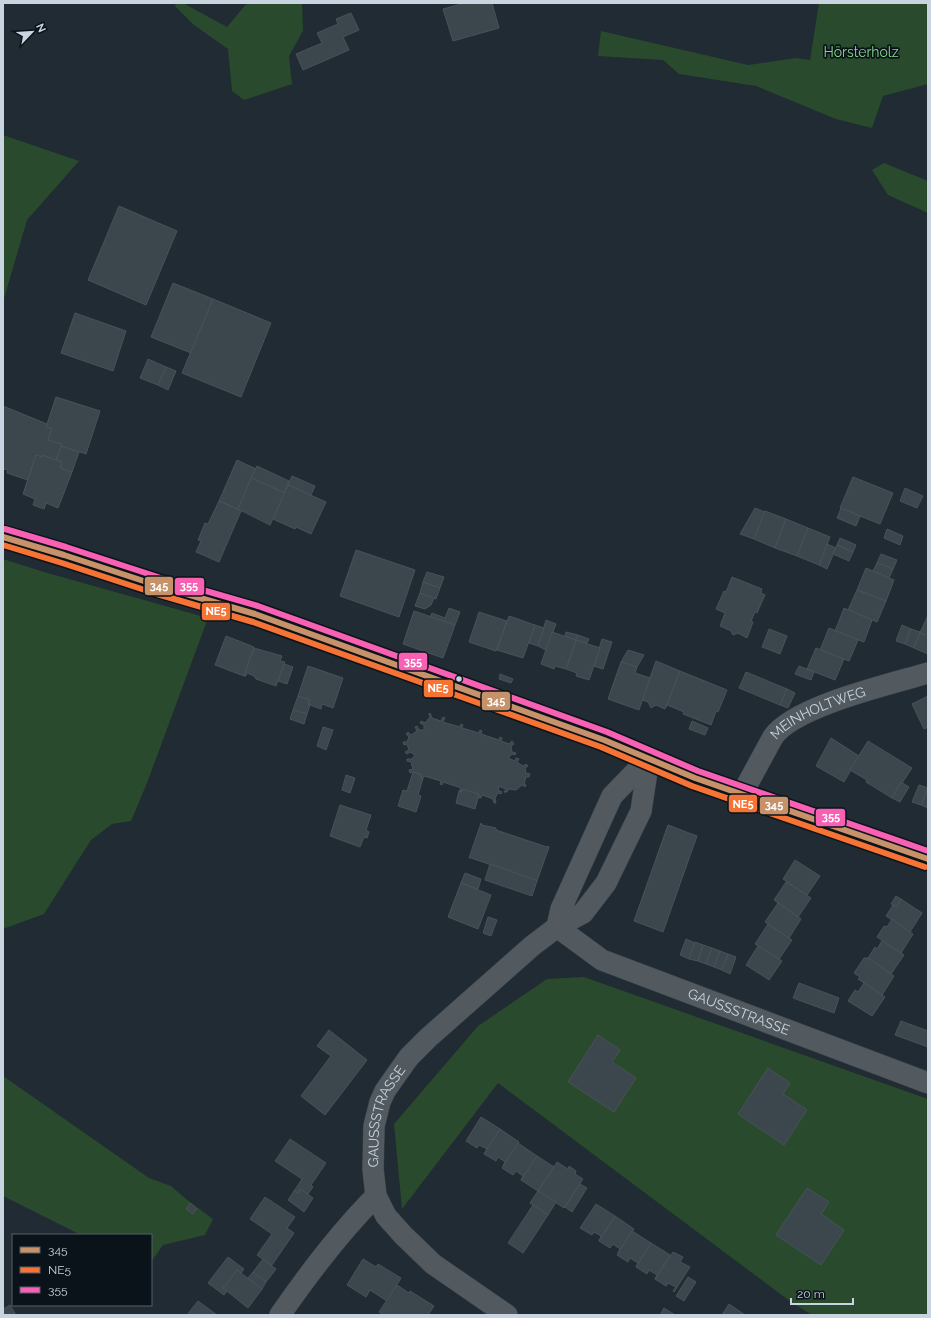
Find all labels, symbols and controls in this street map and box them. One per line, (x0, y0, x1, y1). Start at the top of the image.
north arrow (12, 12, 52, 52)
text: N (33, 21, 48, 35)
park label: Hörsterholz (823, 44, 899, 60)
line badge: 345 (144, 576, 174, 596)
line badge: 355 (174, 577, 205, 596)
text: 345 (150, 580, 168, 593)
text: 355 (180, 580, 198, 593)
line badge: NE5 (201, 602, 231, 621)
text: NE5 (205, 605, 227, 618)
line badge: 355 (398, 652, 428, 671)
text: 355 (404, 656, 422, 669)
unlabelled marker (454, 674, 464, 684)
line badge: NE5 (423, 679, 454, 698)
text: NE5 (427, 682, 449, 695)
street label: MEINHOLTWEG (767, 683, 867, 742)
line badge: 345 (481, 691, 511, 711)
text: 345 (487, 695, 505, 708)
line badge: NE5 (728, 794, 758, 813)
line badge: 345 (759, 796, 789, 815)
text: NE5 (732, 798, 754, 811)
text: 345 (765, 799, 783, 812)
line badge: 355 (815, 808, 846, 827)
text: 355 (822, 811, 840, 824)
street label: GAUSSSTRASSE (686, 985, 792, 1038)
street label: GAUSSSTRASSE (365, 1062, 408, 1168)
legend (12, 1234, 152, 1306)
text: 345 (48, 1243, 68, 1257)
text: NE5 (48, 1263, 72, 1277)
scale bar (791, 1280, 853, 1306)
text: 355 (48, 1283, 68, 1297)
text: 20 m (797, 1287, 825, 1301)

